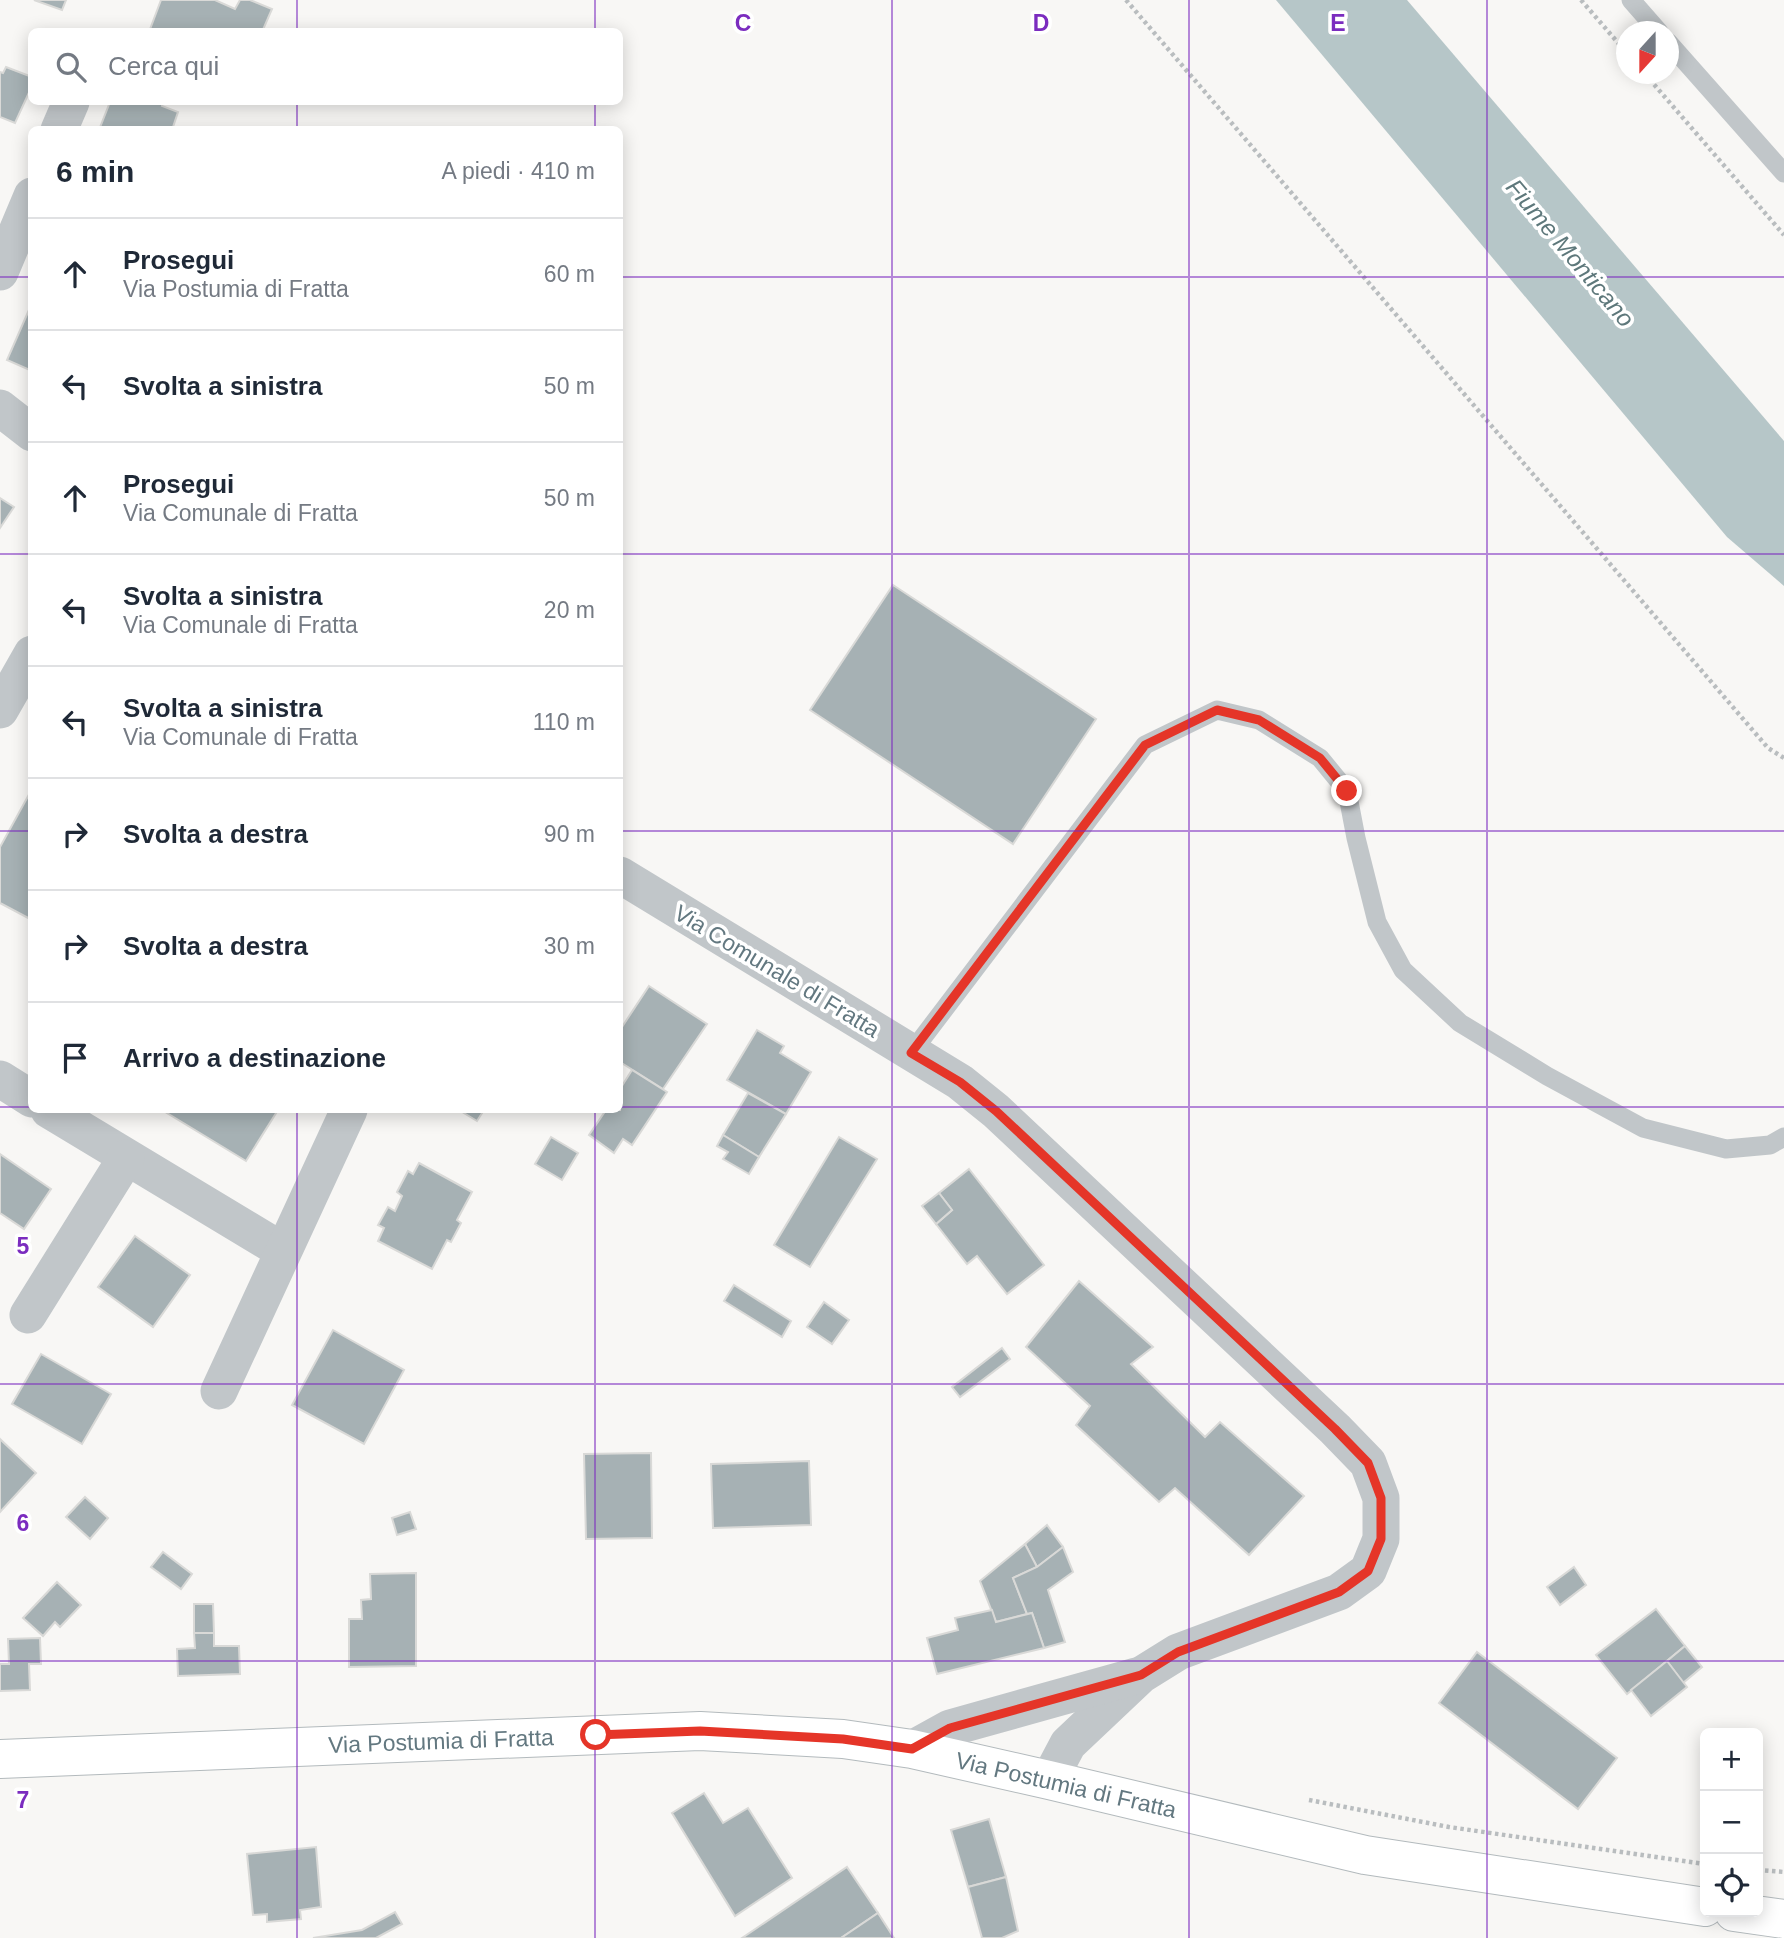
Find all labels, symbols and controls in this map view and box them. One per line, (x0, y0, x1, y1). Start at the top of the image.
text: C (735, 10, 751, 36)
text: D (1033, 10, 1049, 36)
text: E (1330, 10, 1346, 36)
north arrow (1616, 21, 1679, 84)
search box (28, 28, 623, 105)
icon: search (52, 48, 90, 86)
text: Cerca qui (108, 51, 219, 81)
text: 6 min (56, 155, 134, 188)
text: A piedi · 410 m (442, 158, 595, 184)
water label: Fiume Monticano (1501, 173, 1640, 332)
text: Prosegui (123, 245, 234, 275)
icon: ahead (56, 255, 94, 293)
text: 60 m (544, 261, 595, 287)
text: Via Postumia di Fratta (123, 276, 349, 302)
icon: left (56, 367, 94, 405)
text: Svolta a sinistra (123, 371, 322, 401)
text: 50 m (544, 373, 595, 399)
text: Prosegui (123, 469, 234, 499)
icon: ahead (56, 479, 94, 517)
text: 50 m (544, 485, 595, 511)
text: Via Comunale di Fratta (123, 500, 358, 526)
text: Svolta a sinistra (123, 581, 322, 611)
icon: left (56, 591, 94, 629)
text: 20 m (544, 597, 595, 623)
text: Via Comunale di Fratta (123, 612, 358, 638)
text: Svolta a sinistra (123, 693, 322, 723)
icon: left (56, 703, 94, 741)
text: 110 m (533, 709, 595, 735)
text: Via Comunale di Fratta (123, 724, 358, 750)
route end (1331, 775, 1362, 806)
icon: right (56, 815, 94, 853)
text: Svolta a destra (123, 819, 308, 849)
text: 90 m (544, 821, 595, 847)
street label: Via Comunale di Fratta (670, 899, 885, 1043)
icon: right (56, 927, 94, 965)
text: Svolta a destra (123, 931, 308, 961)
text: 30 m (544, 933, 595, 959)
icon: arrive (56, 1039, 94, 1077)
text: Arrivo a destinazione (123, 1043, 386, 1073)
text: 5 (17, 1233, 30, 1259)
text: 6 (17, 1510, 29, 1536)
route start (580, 1719, 611, 1750)
street label: Via Postumia di Fratta (328, 1724, 555, 1758)
map controls (1700, 1728, 1763, 1917)
button: + (1700, 1728, 1763, 1791)
street label: Via Postumia di Fratta (953, 1747, 1179, 1823)
text: 7 (17, 1787, 29, 1813)
button: − (1700, 1791, 1763, 1854)
button: locate (1700, 1854, 1763, 1917)

